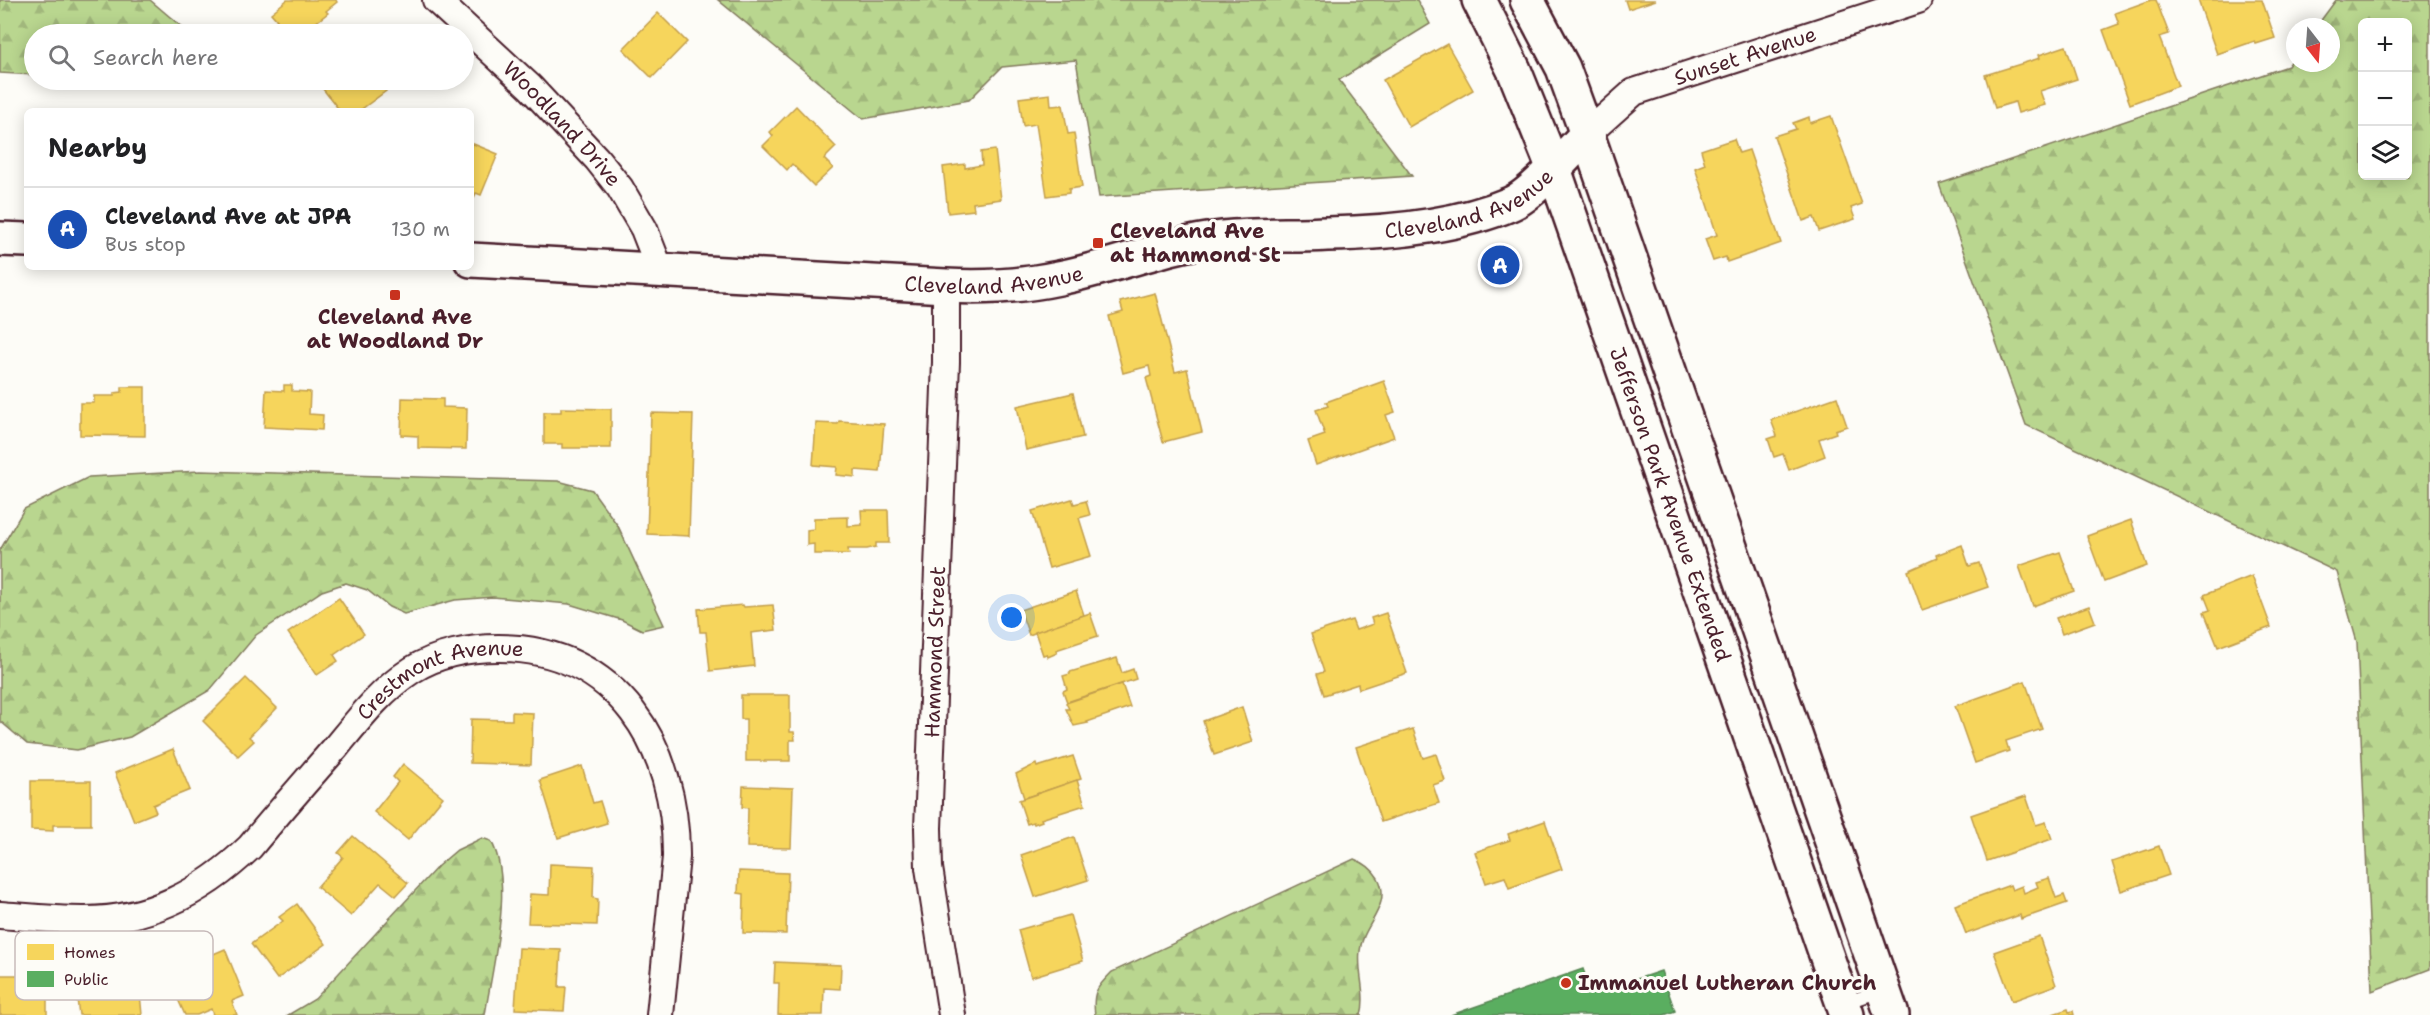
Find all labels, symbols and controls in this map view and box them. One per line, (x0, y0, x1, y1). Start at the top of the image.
north arrow (2286, 18, 2340, 72)
map controls (2358, 18, 2412, 180)
button: + (2358, 18, 2412, 72)
street label: Sunset Avenue (1670, 20, 1820, 92)
search box (24, 24, 474, 90)
icon: search (45, 41, 78, 74)
text: Search here (93, 43, 219, 72)
street label: Woodland Drive (497, 55, 628, 193)
button: − (2358, 72, 2412, 126)
button: layers (2358, 126, 2412, 180)
text: Nearby (48, 130, 147, 165)
street label: Cleveland Avenue (1383, 163, 1560, 245)
text: Cleveland Ave at JPA (105, 202, 351, 231)
text: A (60, 216, 75, 242)
text: 130 m (391, 216, 450, 242)
place label: Cleveland Ave at Hammond St (1110, 217, 1281, 269)
text: Bus stop (105, 231, 186, 257)
marker: Cleveland Ave at Hammond St (1091, 236, 1105, 250)
pin: A (1480, 242, 1520, 288)
street label: Cleveland Avenue (904, 259, 1086, 301)
marker: Cleveland Ave at Woodland Dr (388, 288, 402, 302)
place label: Cleveland Ave at Woodland Dr (307, 303, 483, 355)
street label: Jefferson Park Avenue Extended (1603, 343, 1738, 665)
street label: Hammond Street (918, 566, 952, 738)
your location (997, 603, 1026, 632)
street label: Crestmont Avenue (350, 634, 525, 726)
legend (15, 931, 213, 1000)
text: Homes (64, 942, 116, 963)
text: Public (64, 969, 109, 990)
place label: Immanuel Lutheran Church (1578, 969, 1877, 997)
marker: Immanuel Lutheran Church (1559, 976, 1573, 990)

